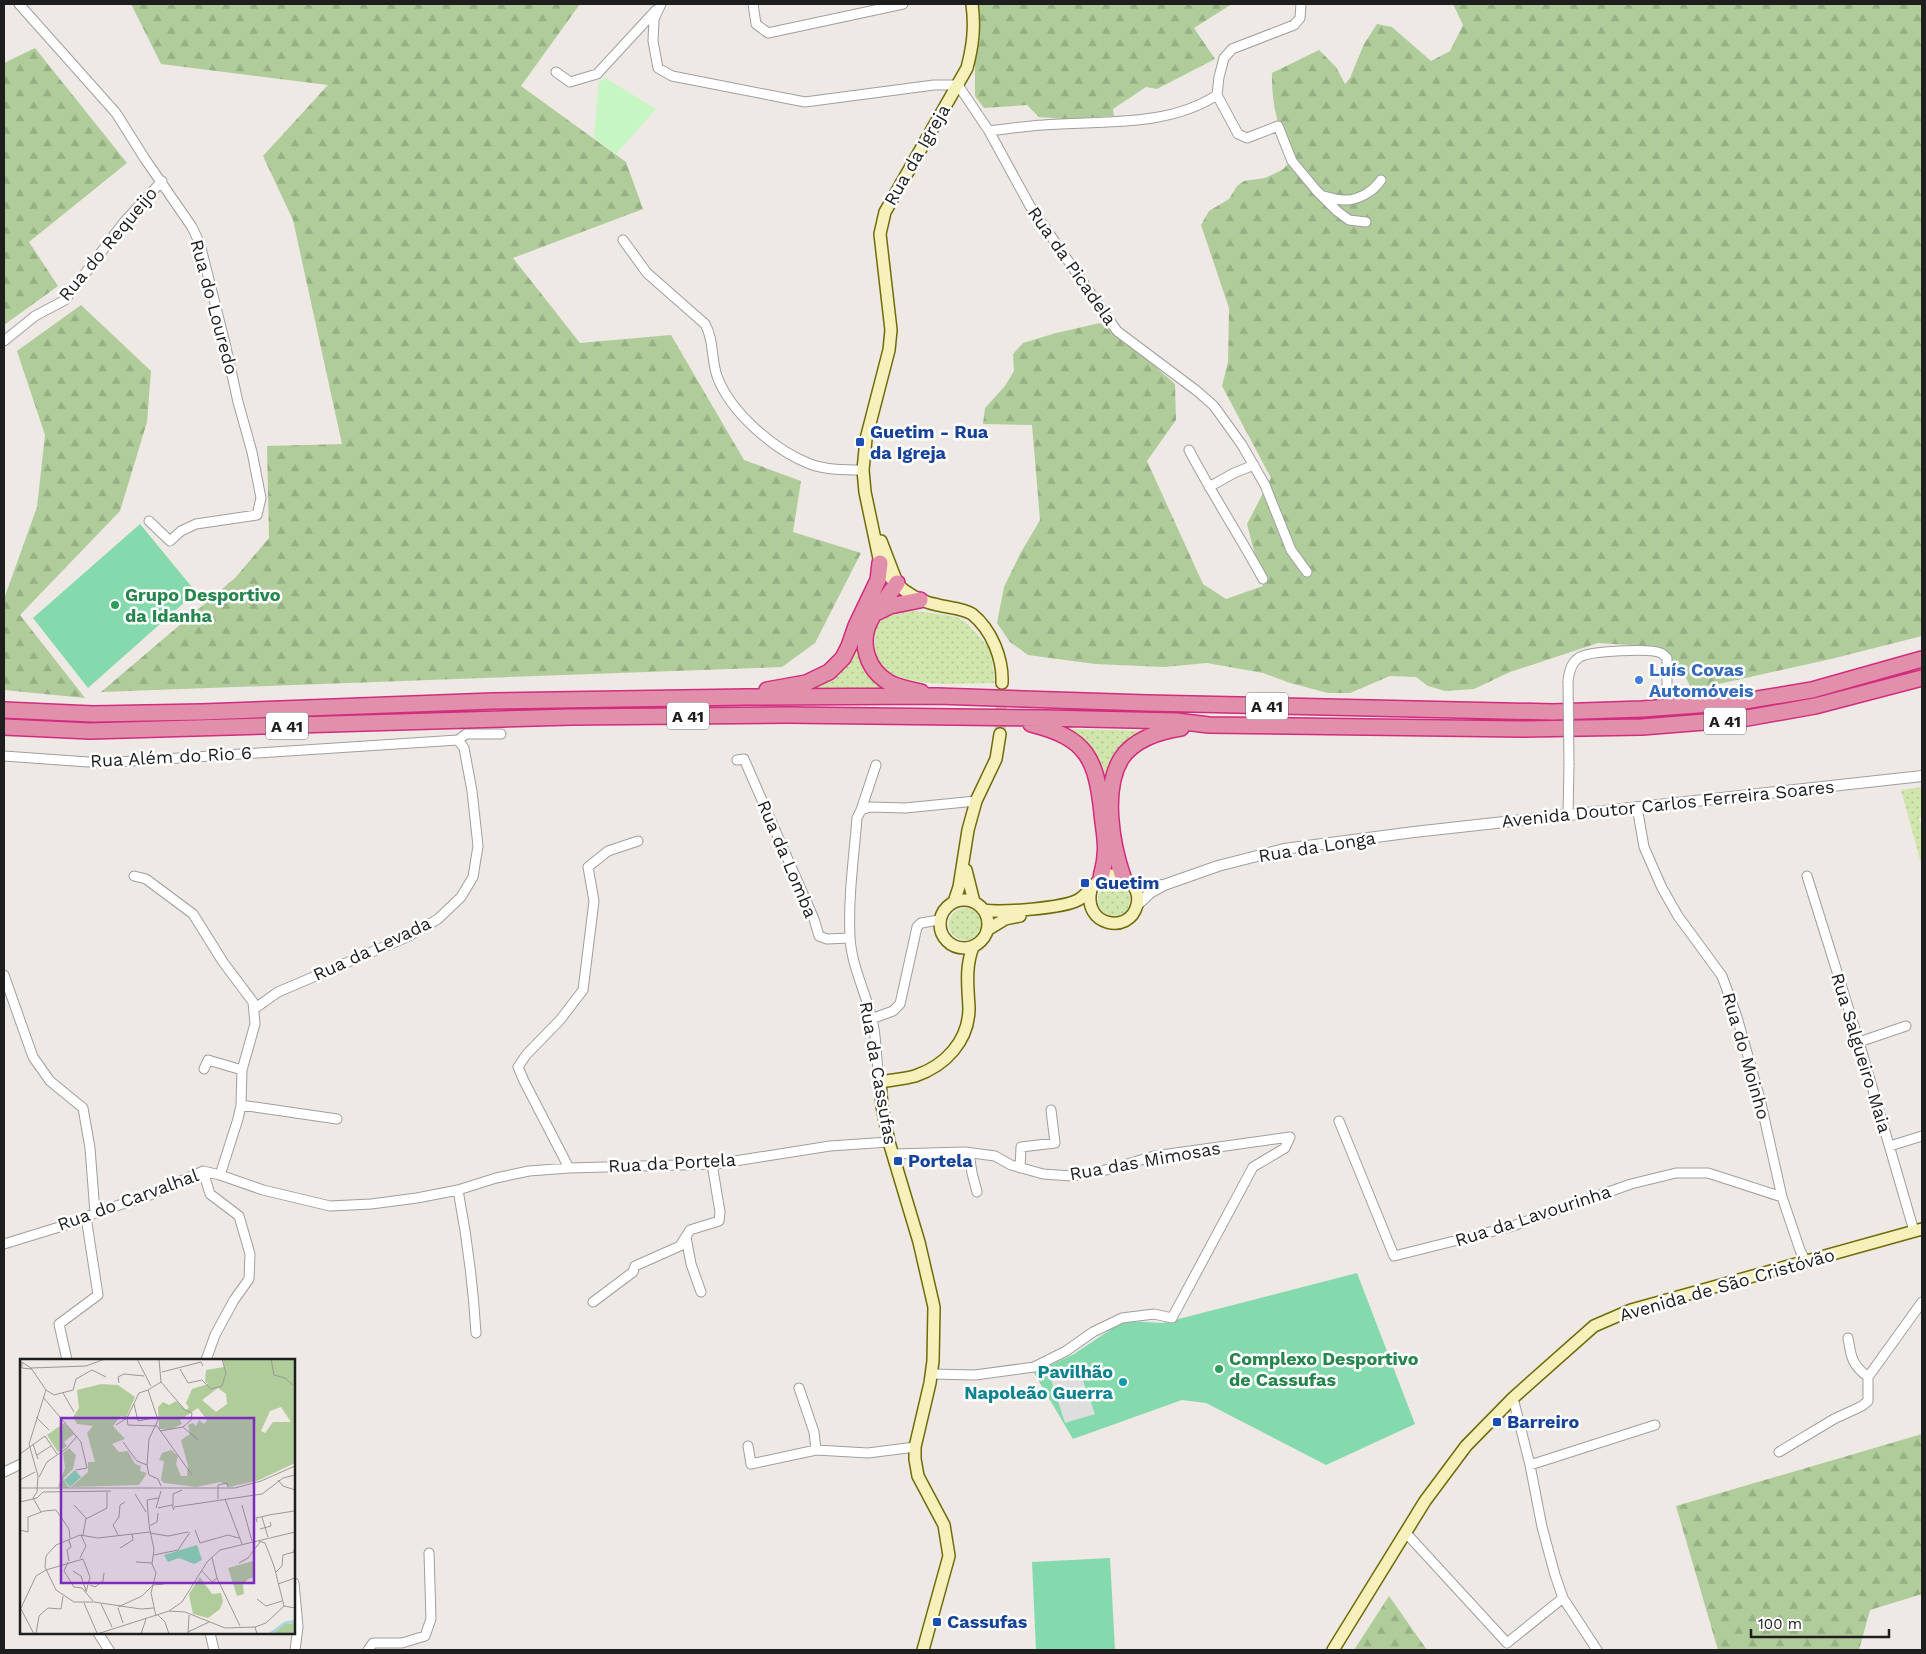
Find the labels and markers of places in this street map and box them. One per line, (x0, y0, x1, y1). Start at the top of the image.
place label: Guetim - Rua da Igreja (870, 421, 989, 463)
marker: Guetim - Rua da Igreja (854, 436, 866, 448)
place label: Grupo Desportivo da Idanha (125, 584, 281, 626)
marker: Grupo Desportivo da Idanha (109, 599, 121, 611)
place label: Luís Covas Automóveis (1649, 659, 1754, 701)
marker: Luís Covas Automóveis (1633, 674, 1645, 686)
place label: Guetim (1095, 872, 1160, 893)
marker: Guetim (1079, 877, 1091, 889)
place label: Portela (908, 1150, 973, 1171)
marker: Portela (892, 1155, 904, 1167)
place label: Complexo Desportivo de Cassufas (1229, 1348, 1419, 1390)
place label: Pavilhão Napoleão Guerra (964, 1361, 1114, 1403)
marker: Complexo Desportivo de Cassufas (1213, 1363, 1225, 1375)
marker: Pavilhão Napoleão Guerra (1117, 1376, 1129, 1388)
place label: Barreiro (1507, 1411, 1579, 1432)
marker: Barreiro (1491, 1416, 1503, 1428)
place label: Cassufas (947, 1611, 1028, 1632)
marker: Cassufas (931, 1616, 943, 1628)

